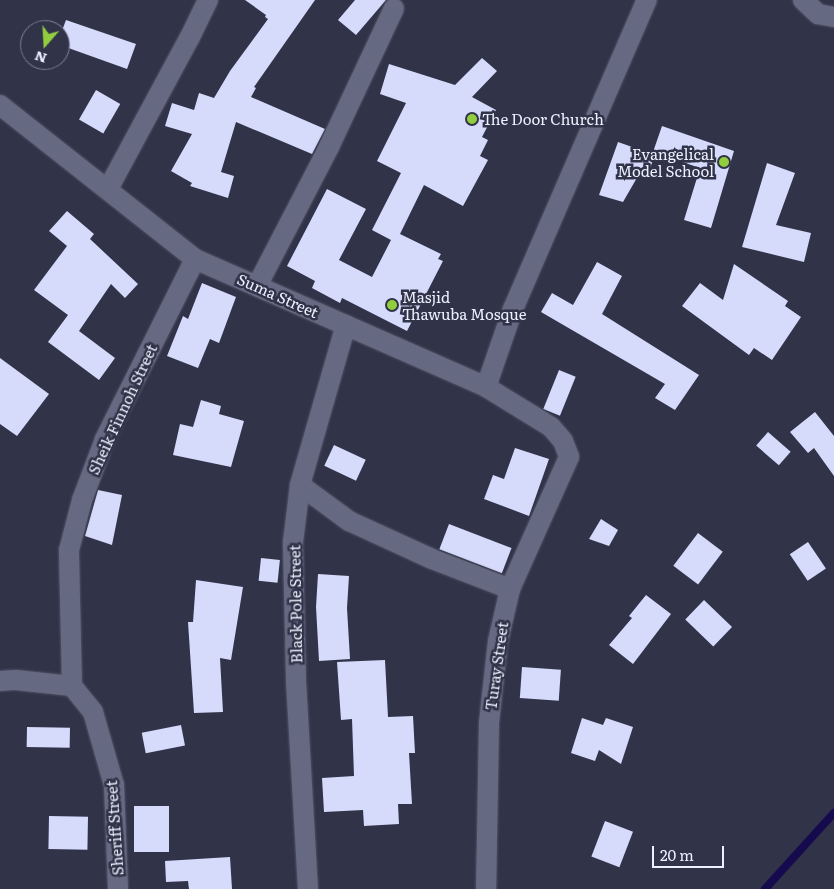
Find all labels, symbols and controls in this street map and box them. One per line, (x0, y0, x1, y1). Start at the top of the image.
north arrow (20, 20, 70, 70)
text: N (32, 47, 49, 70)
place label: The Door Church (482, 110, 604, 128)
marker: The Door Church (466, 113, 478, 125)
place label: Evangelical Model School (617, 144, 714, 179)
marker: Evangelical Model School (718, 156, 730, 168)
street label: Suma Street (235, 269, 321, 321)
place label: Masjid Thawuba Mosque (402, 287, 527, 322)
marker: Masjid Thawuba Mosque (386, 299, 398, 311)
street label: Sheik Finnoh Street (84, 341, 160, 477)
street label: Black Pole Street (285, 545, 305, 663)
street label: Turay Street (481, 621, 511, 711)
street label: Sheriff Street (102, 780, 126, 876)
scale bar (654, 836, 726, 868)
text: 20 m (660, 843, 694, 866)

